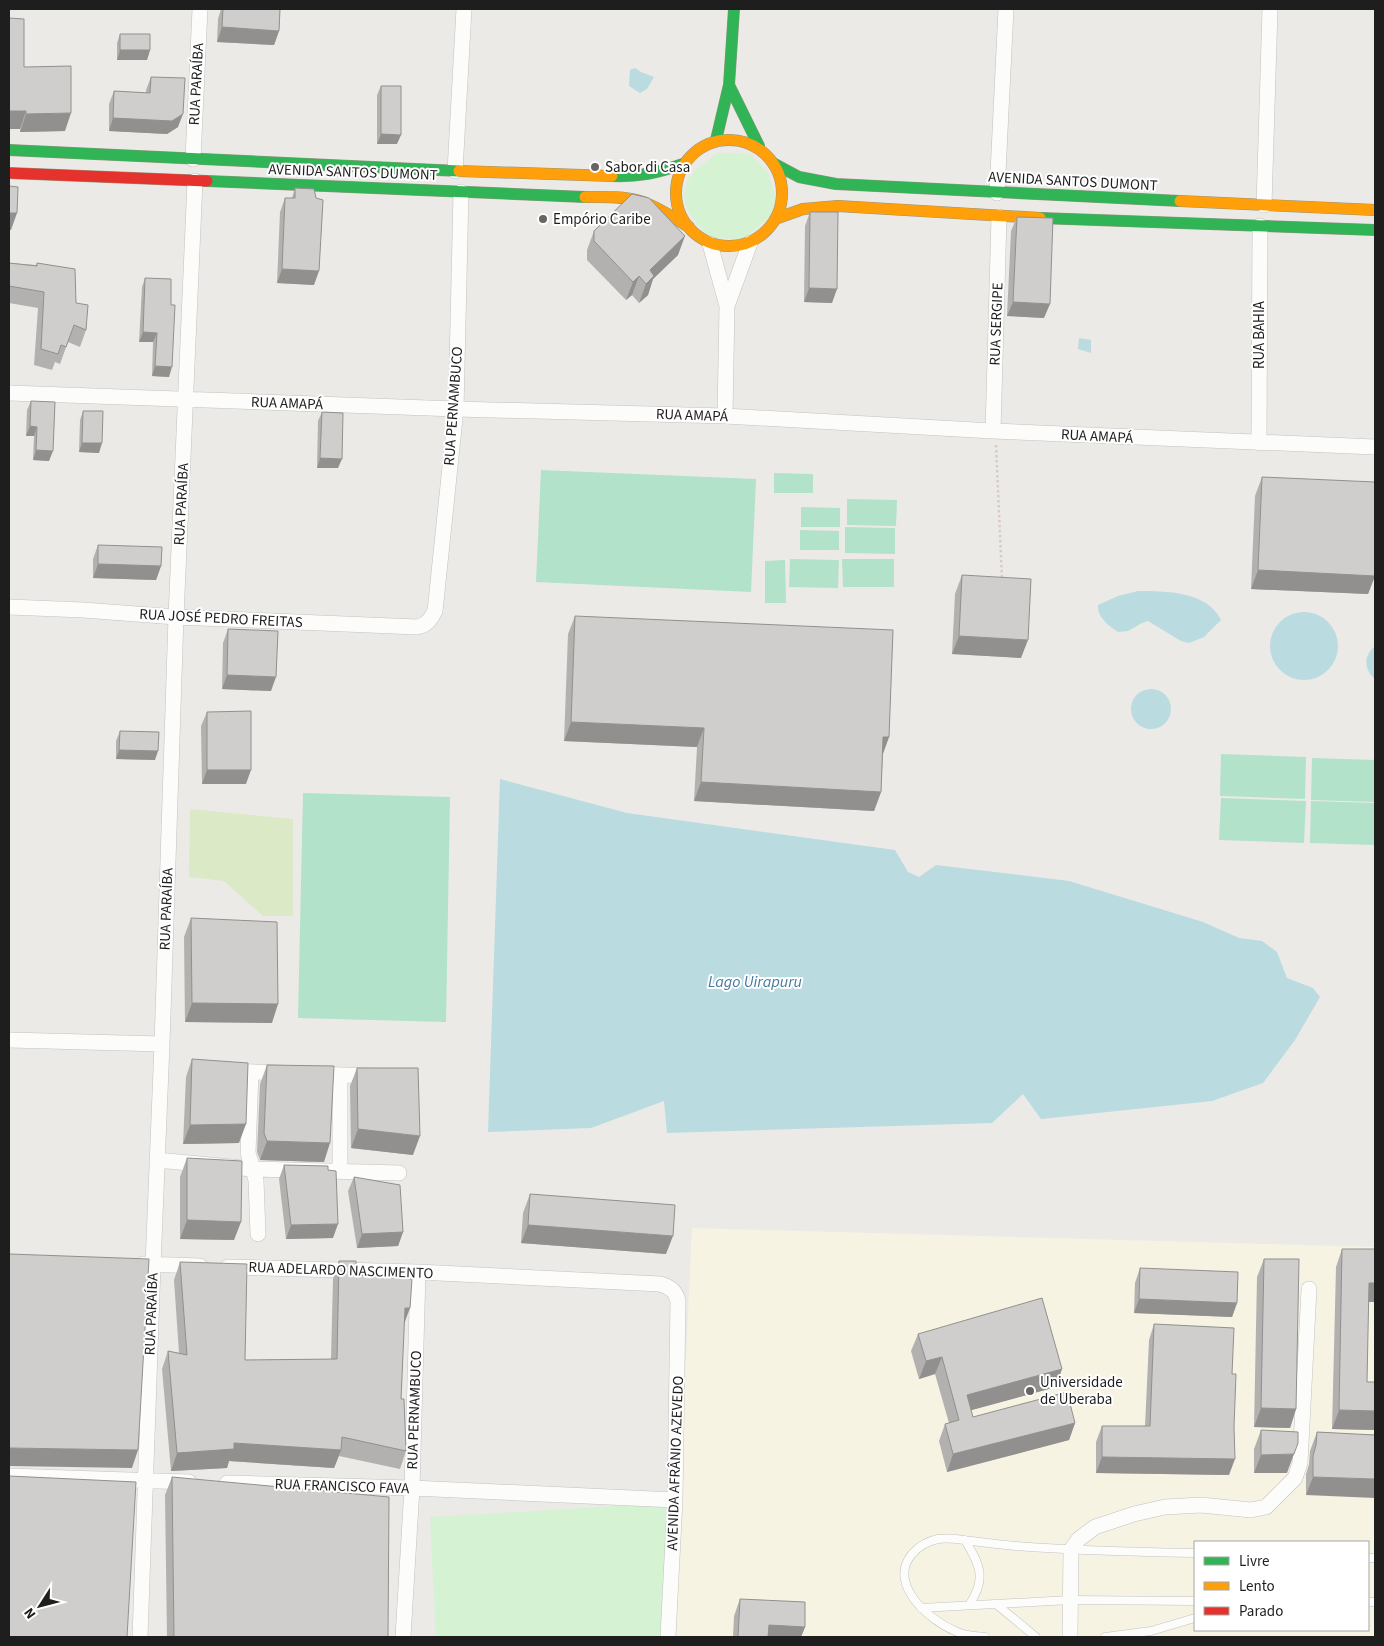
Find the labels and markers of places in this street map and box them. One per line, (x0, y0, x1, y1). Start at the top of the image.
place label: Sabor di Casa (605, 157, 690, 178)
marker: Sabor di Casa (589, 161, 601, 173)
place label: Empório Caribe (553, 209, 651, 230)
marker: Empório Caribe (537, 213, 549, 225)
place label: Universidade de Uberaba (1040, 1372, 1123, 1410)
marker: Universidade de Uberaba (1024, 1385, 1036, 1397)

